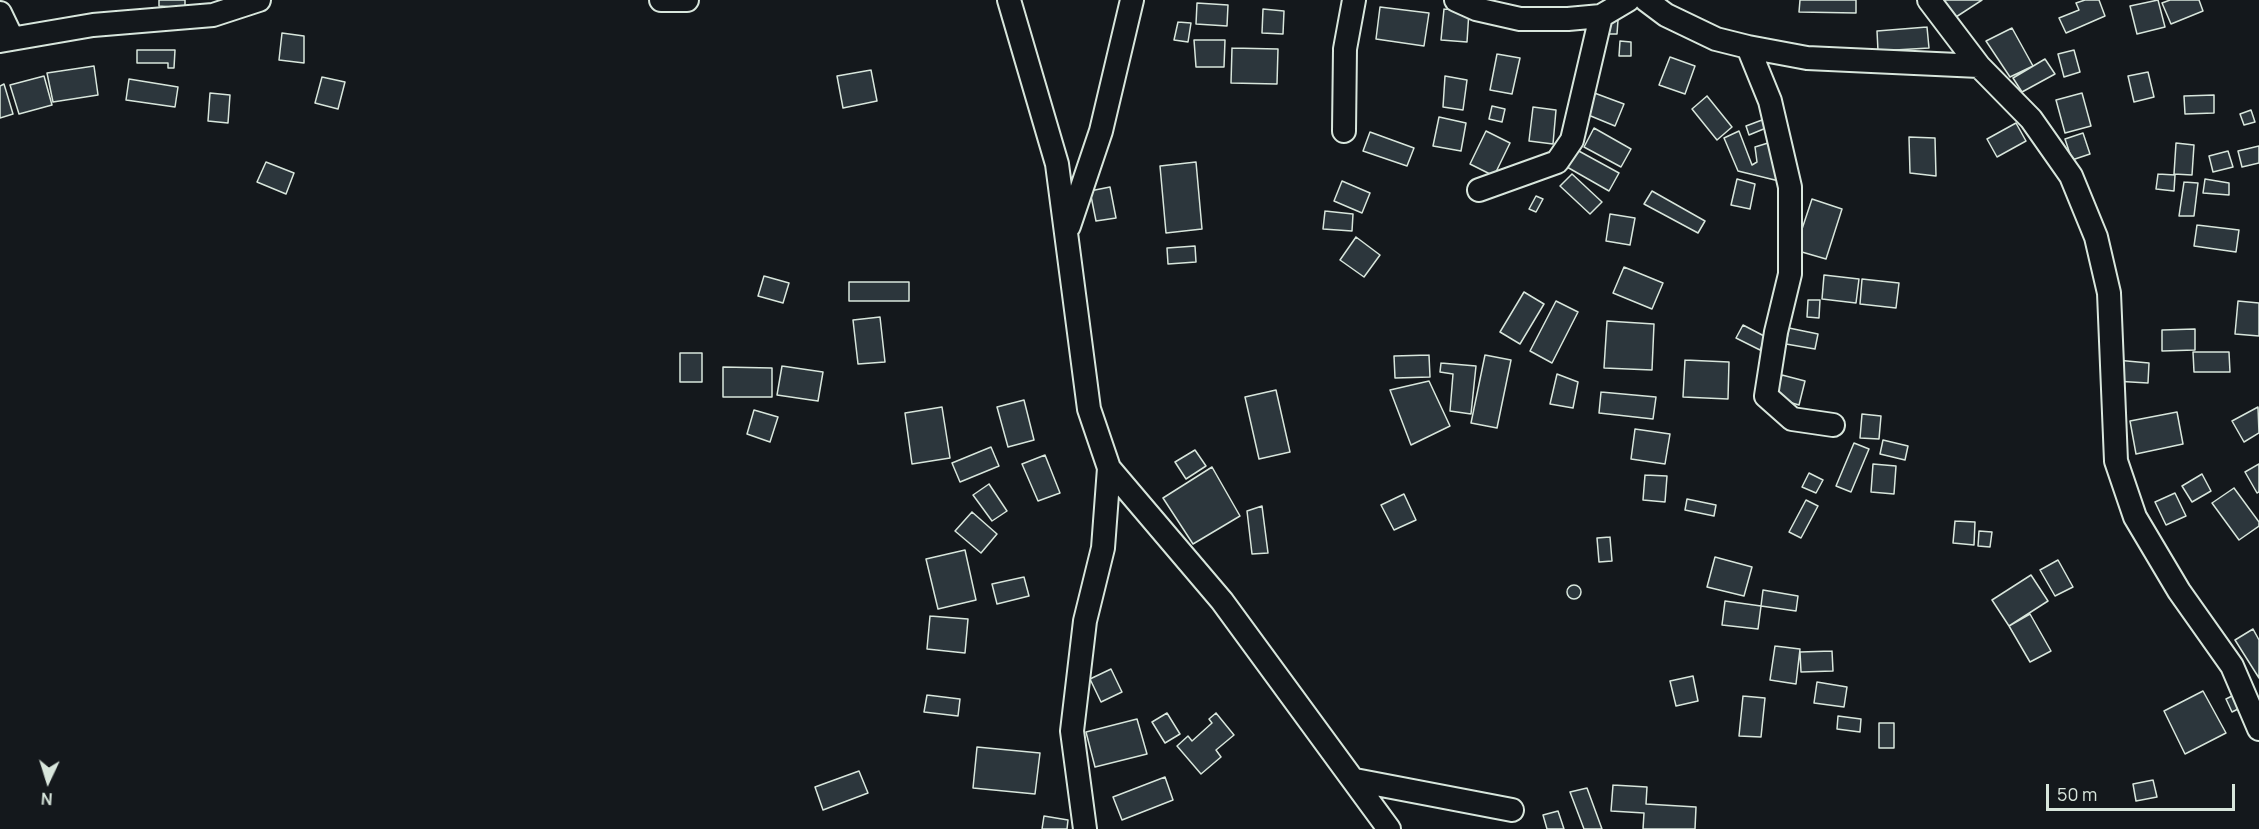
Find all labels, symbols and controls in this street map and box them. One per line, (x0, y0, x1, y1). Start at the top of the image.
north arrow (18, 751, 78, 811)
scale bar (2049, 772, 2238, 810)
text: 50 m (2057, 782, 2097, 806)
text: N (40, 788, 53, 810)

